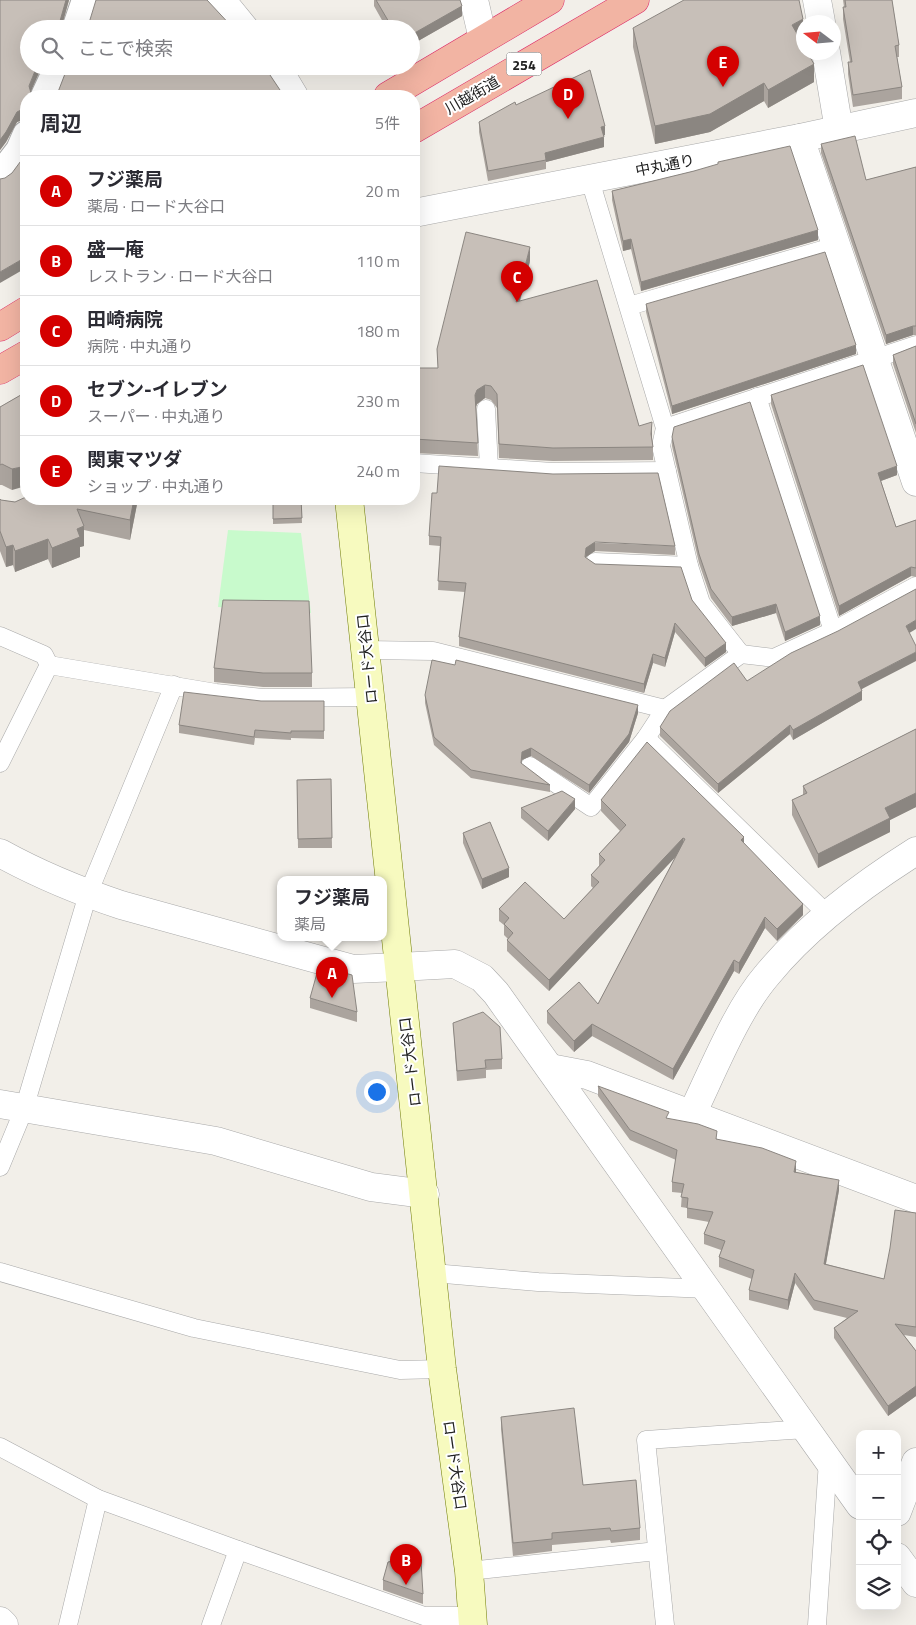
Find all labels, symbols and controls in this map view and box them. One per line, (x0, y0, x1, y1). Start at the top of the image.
north arrow (796, 15, 841, 60)
search box (20, 20, 420, 75)
text: ここで検索 (78, 33, 173, 62)
icon: search (38, 34, 66, 62)
pin: E (707, 46, 739, 87)
road number: 254 (506, 52, 542, 76)
street label: 川越街道 (440, 70, 504, 120)
pin: D (552, 78, 584, 119)
text: 周辺 (40, 107, 82, 139)
text: 5件 (375, 111, 400, 135)
street label: 中丸通り (633, 148, 697, 182)
text: フジ薬局 (87, 164, 163, 193)
text: A (51, 179, 61, 203)
text: 20 m (365, 179, 400, 203)
text: 薬局 · ロード大谷口 (87, 194, 226, 218)
text: 盛一庵 (87, 234, 144, 263)
text: B (51, 249, 61, 273)
text: 110 m (356, 249, 400, 273)
pin: C (501, 261, 533, 302)
text: レストラン · ロード大谷口 (87, 264, 274, 288)
text: 田崎病院 (87, 304, 163, 333)
text: C (52, 319, 60, 343)
text: 180 m (356, 319, 400, 343)
text: 病院 · 中丸通り (87, 334, 194, 358)
text: セブン-イレブン (87, 374, 228, 403)
text: D (51, 389, 61, 413)
text: 230 m (356, 389, 400, 413)
text: スーパー · 中丸通り (87, 404, 225, 428)
text: 関東マツダ (87, 444, 182, 473)
text: E (52, 459, 60, 483)
text: 240 m (356, 459, 400, 483)
text: ショップ · 中丸通り (87, 474, 226, 498)
street label: ロード大谷口 (351, 613, 383, 705)
popup (277, 876, 387, 941)
text: フジ薬局 (294, 882, 370, 911)
text: 薬局 (294, 912, 326, 936)
pin: A (316, 957, 348, 998)
street label: ロード大谷口 (393, 1016, 427, 1108)
your location (364, 1079, 390, 1105)
street label: ロード大谷口 (437, 1419, 473, 1511)
map controls (856, 1430, 901, 1610)
button: + (856, 1430, 901, 1475)
button: − (856, 1475, 901, 1520)
button: locate (856, 1520, 901, 1565)
pin: B (390, 1544, 422, 1585)
button: layers (856, 1565, 901, 1610)

